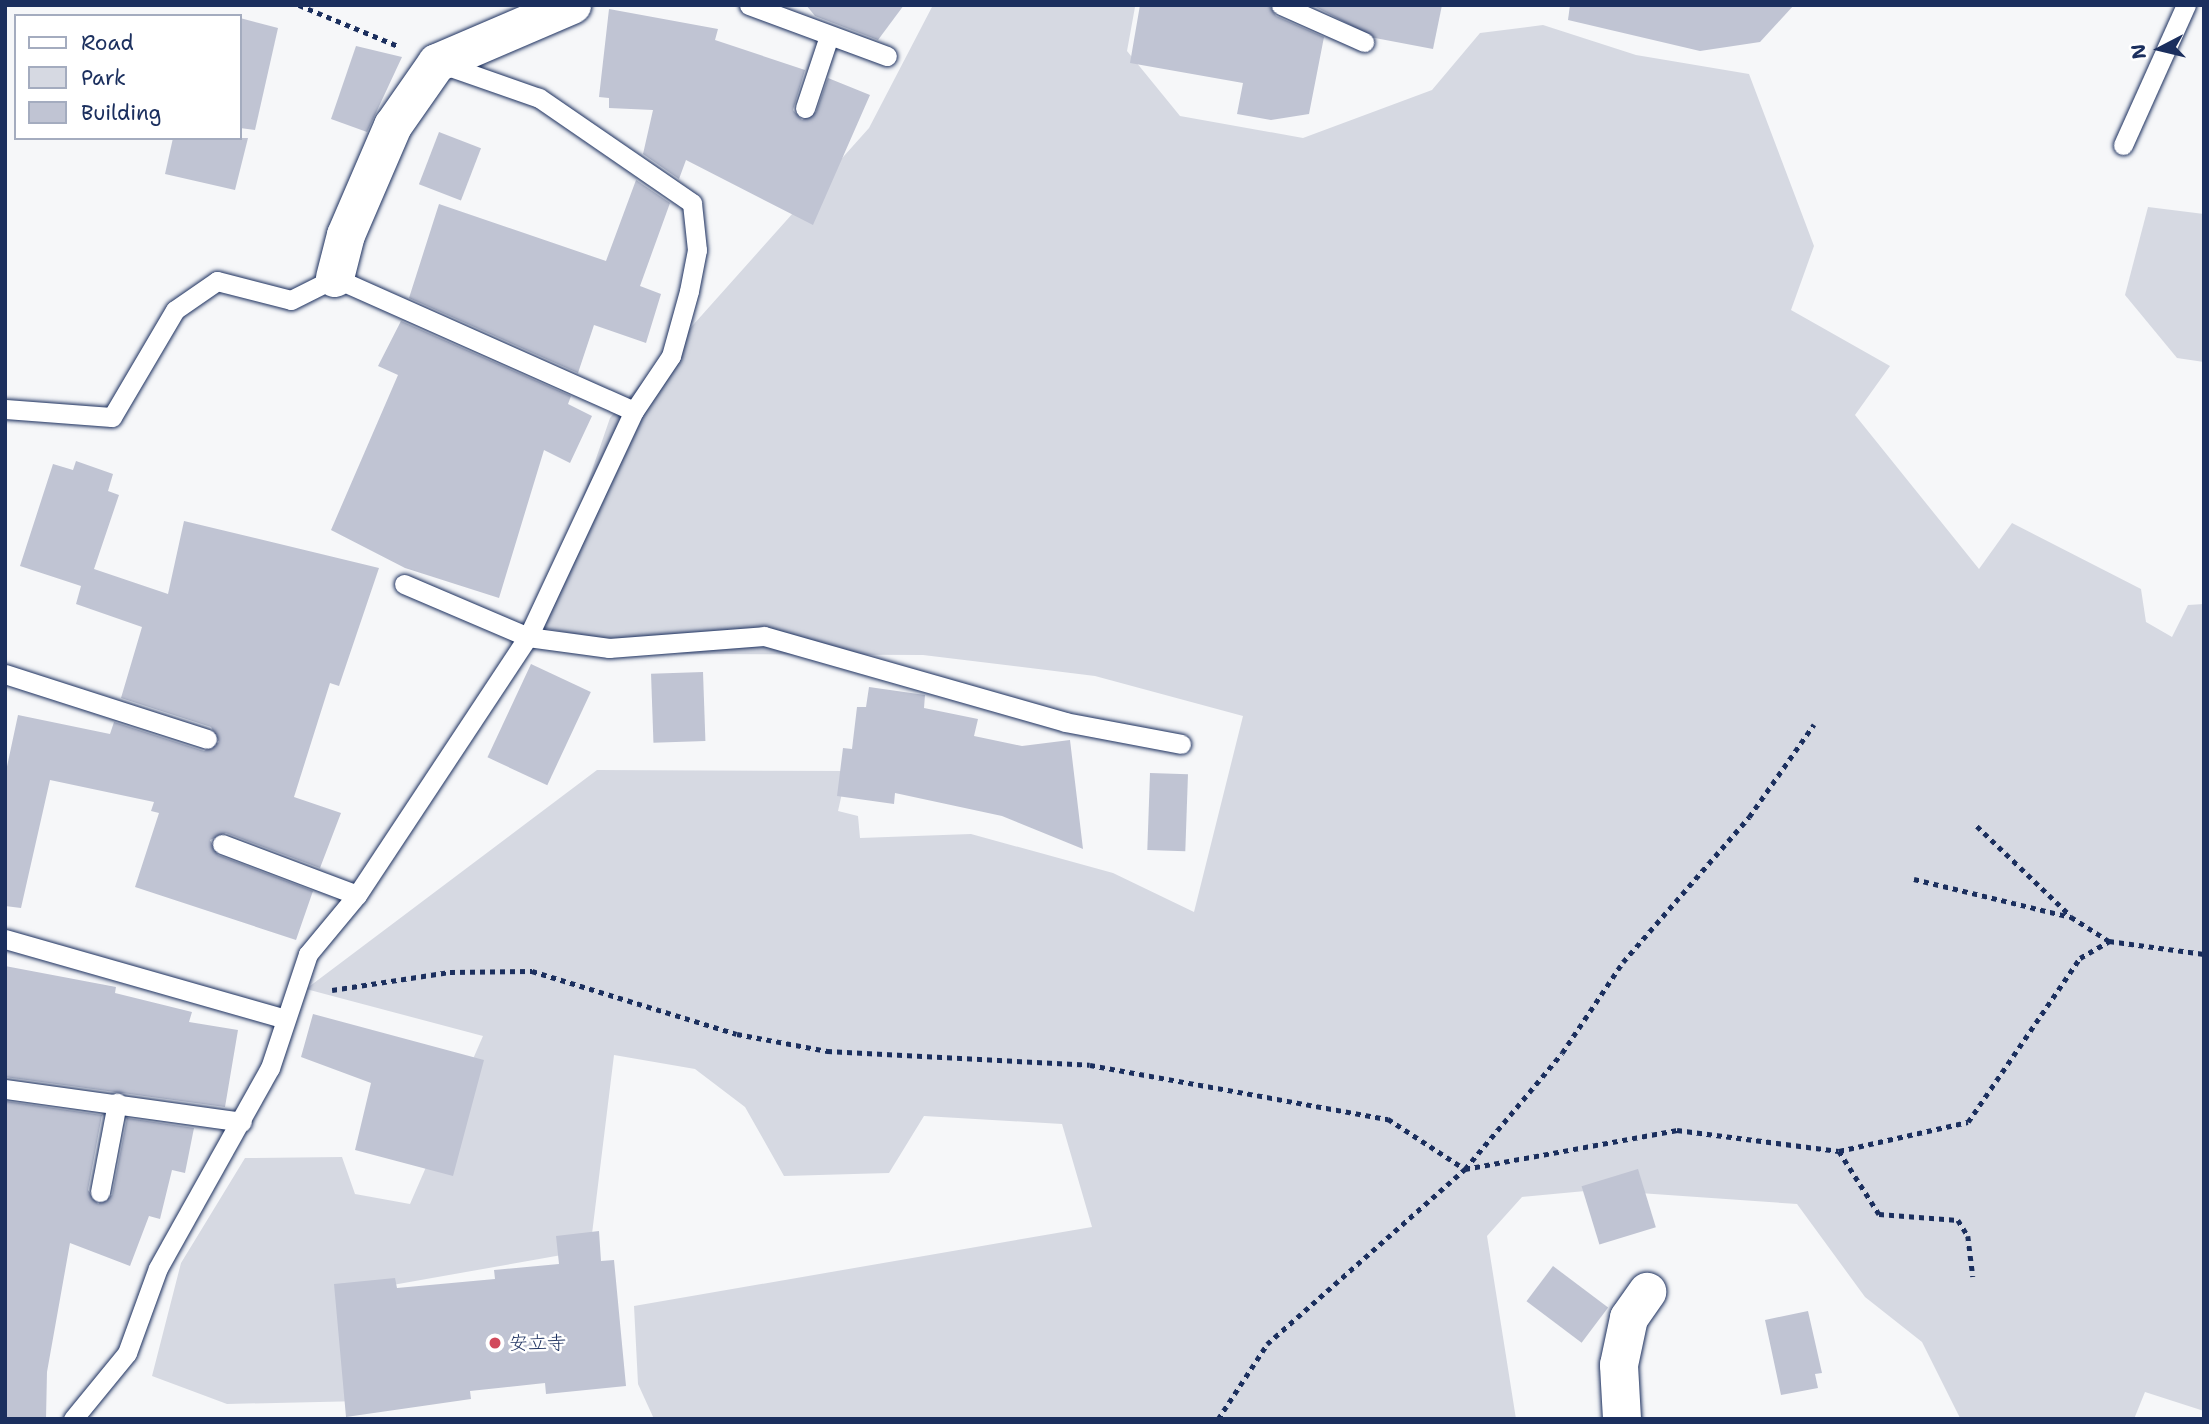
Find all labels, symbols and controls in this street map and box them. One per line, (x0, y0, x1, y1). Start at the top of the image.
legend (14, 14, 242, 140)
north arrow (2125, 14, 2195, 84)
text: Road (81, 29, 134, 57)
text: N (2125, 43, 2152, 61)
text: Park (81, 64, 126, 92)
text: Building (81, 99, 161, 127)
place label: 安立寺 (509, 1332, 566, 1354)
marker: 安立寺 (487, 1335, 503, 1351)

